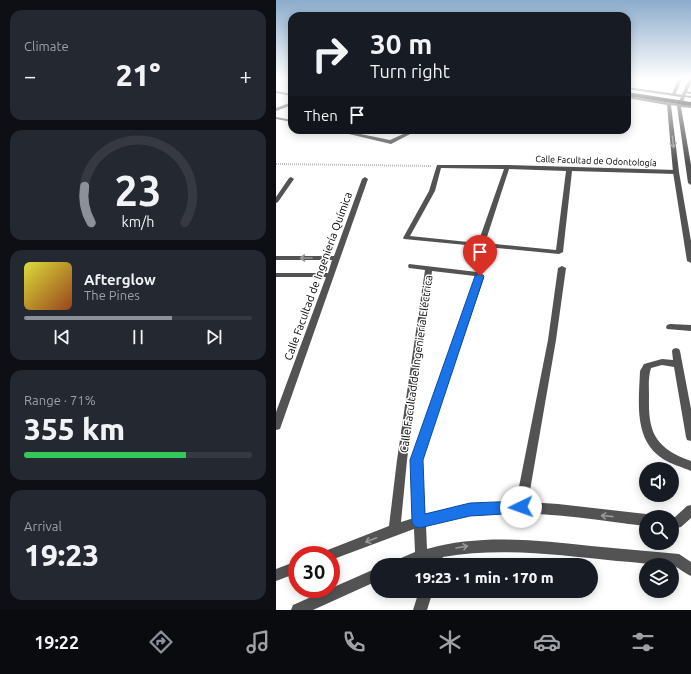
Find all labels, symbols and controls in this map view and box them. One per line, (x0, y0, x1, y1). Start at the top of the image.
icon: right (304, 28, 356, 80)
text: 30 m (370, 28, 432, 59)
text: Climate (24, 39, 69, 53)
text: 21° (116, 58, 160, 92)
text: Turn right (370, 61, 450, 81)
text: − (24, 63, 36, 88)
text: + (240, 63, 252, 88)
icon: arrive (346, 104, 368, 126)
text: Then (304, 107, 338, 124)
one-way arrow (669, 135, 677, 148)
street label: Calle Facultad de Odontología (535, 154, 657, 168)
text: 23 (115, 167, 161, 214)
street label: Calle Facultad de Ingenierίa Quίmica (282, 190, 354, 362)
text: km/h (122, 214, 154, 230)
pin (463, 235, 497, 276)
icon: arrive (469, 241, 491, 263)
one-way arrow (300, 254, 313, 262)
text: Afterglow (84, 271, 156, 288)
street label: Calle Facultad de Ingeniería Eléctrica (398, 274, 434, 454)
text: The Pines (84, 288, 140, 302)
icon: previous (51, 326, 73, 348)
icon: pause (127, 326, 149, 348)
icon: next (203, 326, 225, 348)
text: Range · 71% (24, 393, 96, 407)
text: 355 km (24, 412, 125, 446)
map controls (639, 462, 679, 598)
button: sound (639, 462, 679, 502)
position arrow (500, 486, 542, 528)
button: search (639, 510, 679, 550)
one-way arrow (601, 512, 614, 520)
text: Arrival (24, 519, 62, 533)
one-way arrow (365, 536, 377, 544)
text: 19:23 (24, 538, 99, 572)
one-way arrow (455, 543, 468, 551)
speed limit sign: 30 (288, 546, 340, 598)
button: layers (639, 558, 679, 598)
text: 19:23 · 1 min · 170 m (414, 569, 554, 586)
icon: directions (147, 628, 175, 656)
icon: music (244, 628, 272, 656)
icon: phone (340, 628, 368, 656)
icon: climate (436, 628, 464, 656)
icon: car (533, 628, 561, 656)
icon: filters (629, 628, 657, 656)
text: 19:22 (34, 632, 79, 652)

